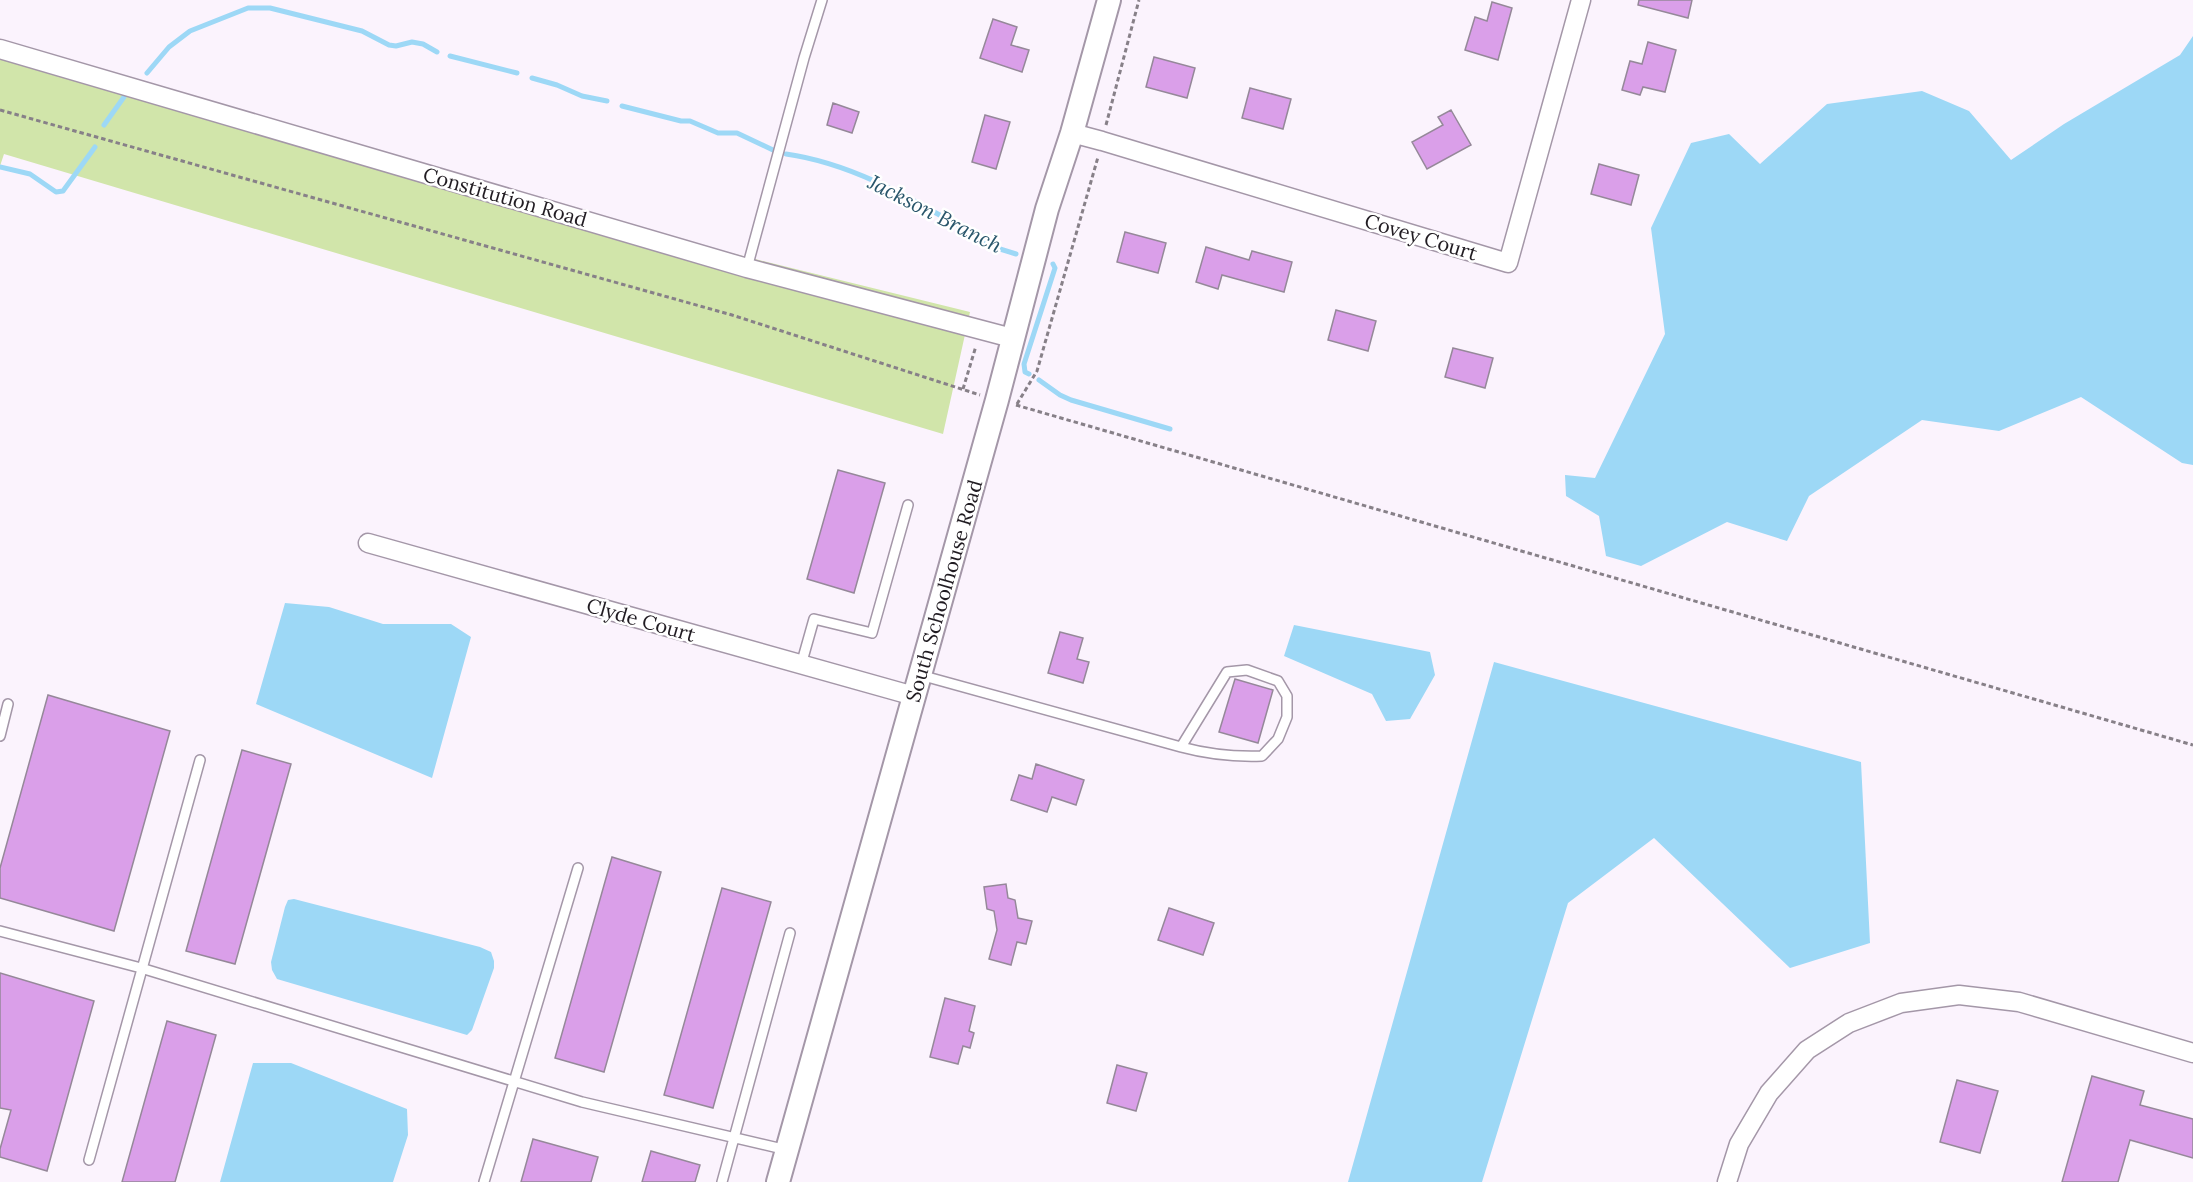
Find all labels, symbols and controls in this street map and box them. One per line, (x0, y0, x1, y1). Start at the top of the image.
street label: Constitution Road (420, 161, 590, 232)
water label: Jackson Branch (863, 168, 1007, 259)
street label: Covey Court (1362, 208, 1481, 266)
street label: South Schoolhouse Road (900, 477, 987, 705)
street label: Clyde Court (584, 592, 699, 647)

